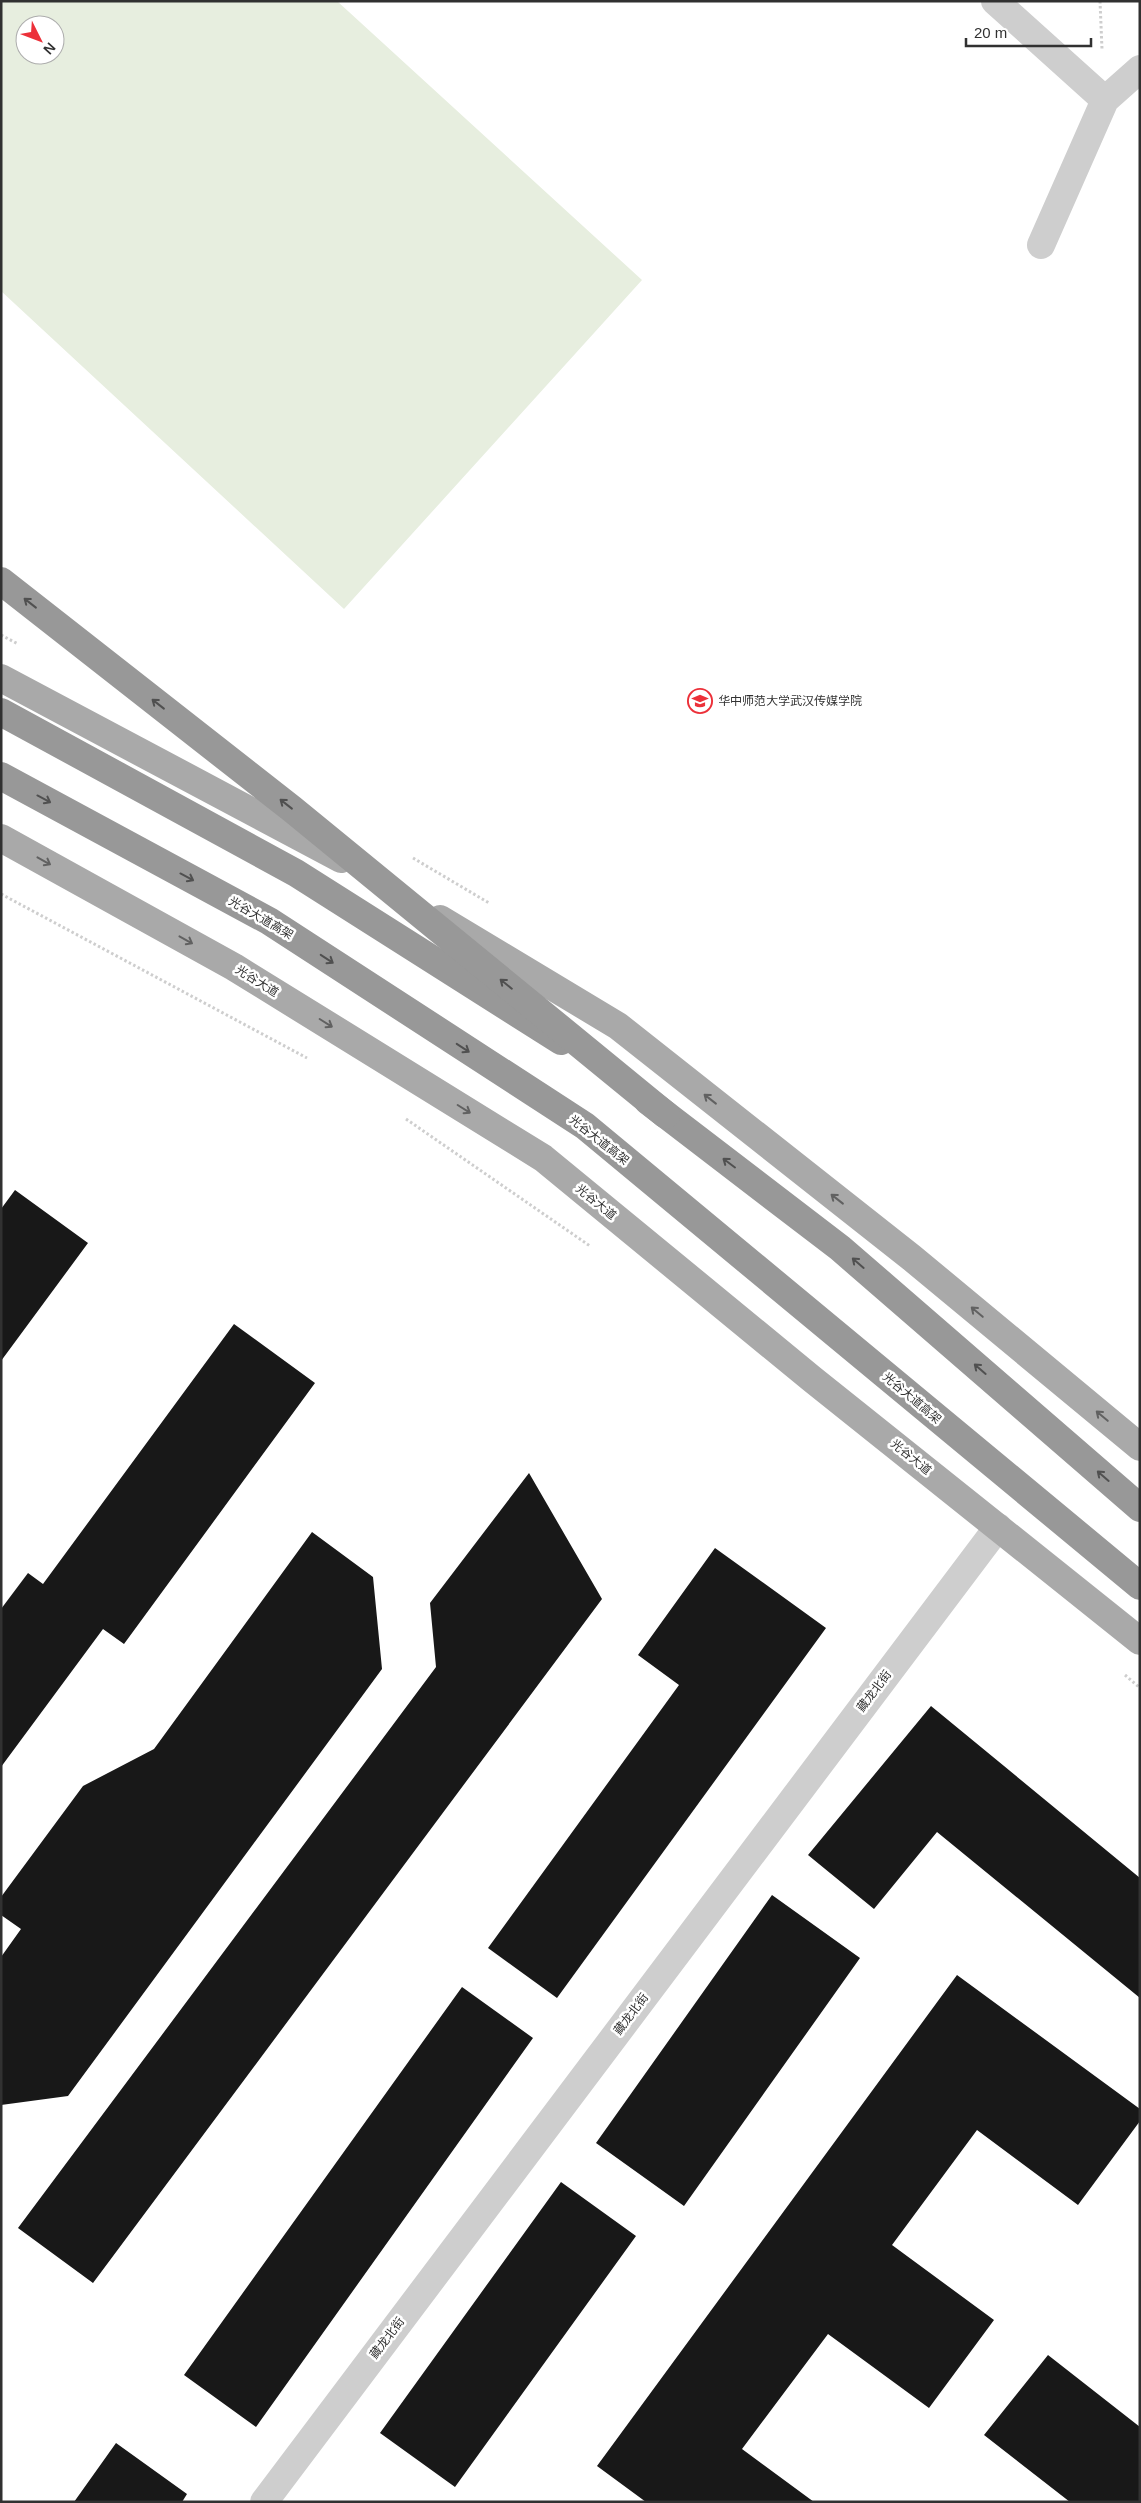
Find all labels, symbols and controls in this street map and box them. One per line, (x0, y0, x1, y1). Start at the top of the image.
north arrow (15, 15, 65, 65)
scale bar (966, 15, 1091, 47)
text: 20 m (974, 24, 1007, 41)
text: N (40, 40, 59, 58)
one-way arrow (24, 598, 37, 609)
school or university icon: 华中师范大学武汉传媒学院 (687, 688, 713, 714)
place label: 华中师范大学武汉传媒学院 (718, 694, 862, 708)
one-way arrow (152, 698, 165, 709)
one-way arrow (36, 795, 51, 805)
one-way arrow (280, 798, 293, 809)
one-way arrow (36, 857, 51, 867)
one-way arrow (179, 873, 194, 882)
street label: 光谷大道高架 (226, 894, 296, 942)
one-way arrow (178, 936, 193, 945)
one-way arrow (320, 954, 334, 964)
street label: 光谷大道 (233, 962, 281, 1000)
one-way arrow (500, 979, 513, 990)
one-way arrow (318, 1019, 332, 1029)
one-way arrow (456, 1043, 470, 1053)
one-way arrow (703, 1093, 716, 1104)
one-way arrow (456, 1104, 470, 1114)
street label: 光谷大道高架 (566, 1112, 632, 1168)
one-way arrow (722, 1158, 736, 1168)
street label: 光谷大道 (573, 1181, 619, 1223)
one-way arrow (831, 1194, 844, 1205)
one-way arrow (851, 1257, 864, 1268)
one-way arrow (971, 1307, 984, 1318)
one-way arrow (974, 1363, 987, 1375)
street label: 光谷大道高架 (880, 1369, 944, 1427)
one-way arrow (1096, 1411, 1109, 1422)
street label: 光谷大道 (888, 1436, 934, 1478)
one-way arrow (1097, 1470, 1110, 1481)
street label: 藏龙北街 (854, 1668, 894, 1714)
street label: 藏龙北街 (611, 1991, 651, 2037)
street label: 藏龙北街 (367, 2315, 407, 2361)

